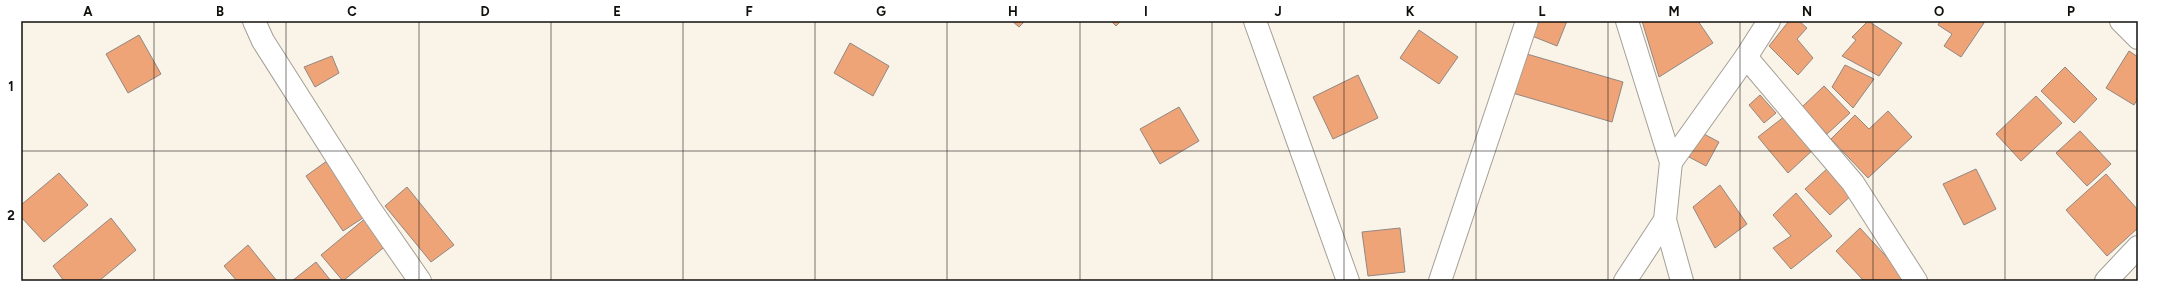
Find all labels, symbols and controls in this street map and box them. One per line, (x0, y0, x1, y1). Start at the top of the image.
text: A (83, 4, 93, 19)
text: B (216, 4, 224, 19)
text: C (347, 4, 357, 19)
text: D (480, 4, 490, 19)
text: E (613, 4, 621, 19)
text: F (745, 4, 753, 19)
text: G (876, 4, 886, 19)
text: H (1008, 4, 1018, 19)
text: I (1144, 4, 1148, 19)
text: J (1274, 4, 1282, 19)
text: K (1406, 4, 1415, 19)
text: L (1539, 4, 1546, 19)
text: M (1668, 4, 1680, 19)
text: N (1802, 4, 1812, 19)
text: O (1934, 4, 1944, 19)
text: P (2067, 4, 2075, 19)
text: 1 (8, 79, 14, 94)
text: 2 (7, 208, 15, 223)

